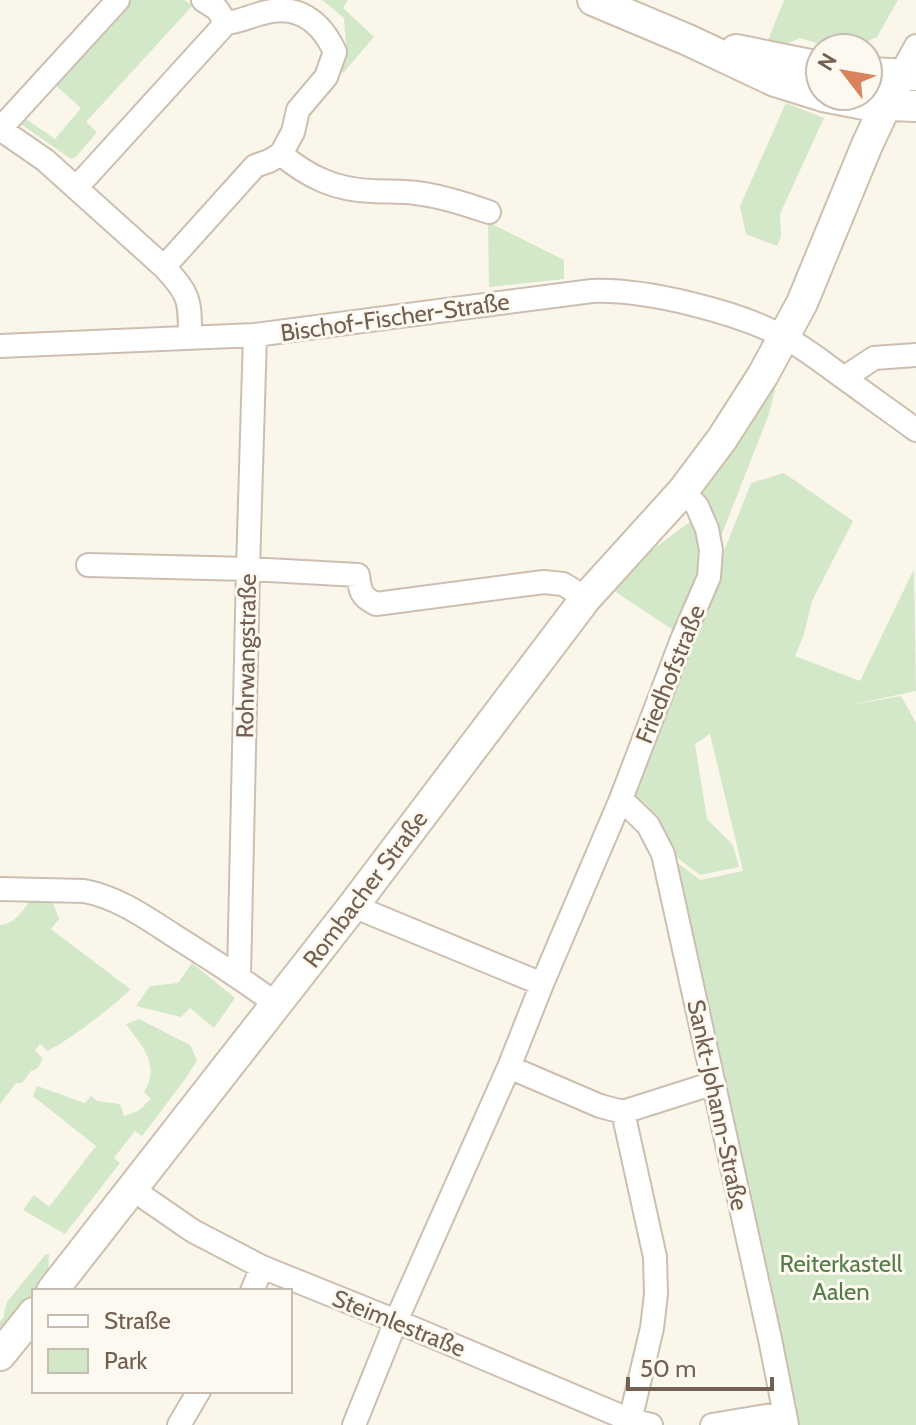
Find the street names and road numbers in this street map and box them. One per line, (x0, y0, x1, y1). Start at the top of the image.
street label: Bischof-Fischer-Straße (279, 287, 511, 347)
street label: Rohrwangstraße (230, 573, 262, 739)
street label: Friedhofstraße (629, 601, 711, 747)
street label: Rombacher Straße (297, 805, 433, 973)
street label: Sankt-Johann-Straße (681, 997, 755, 1213)
street label: Steimlestraße (328, 1283, 470, 1363)

